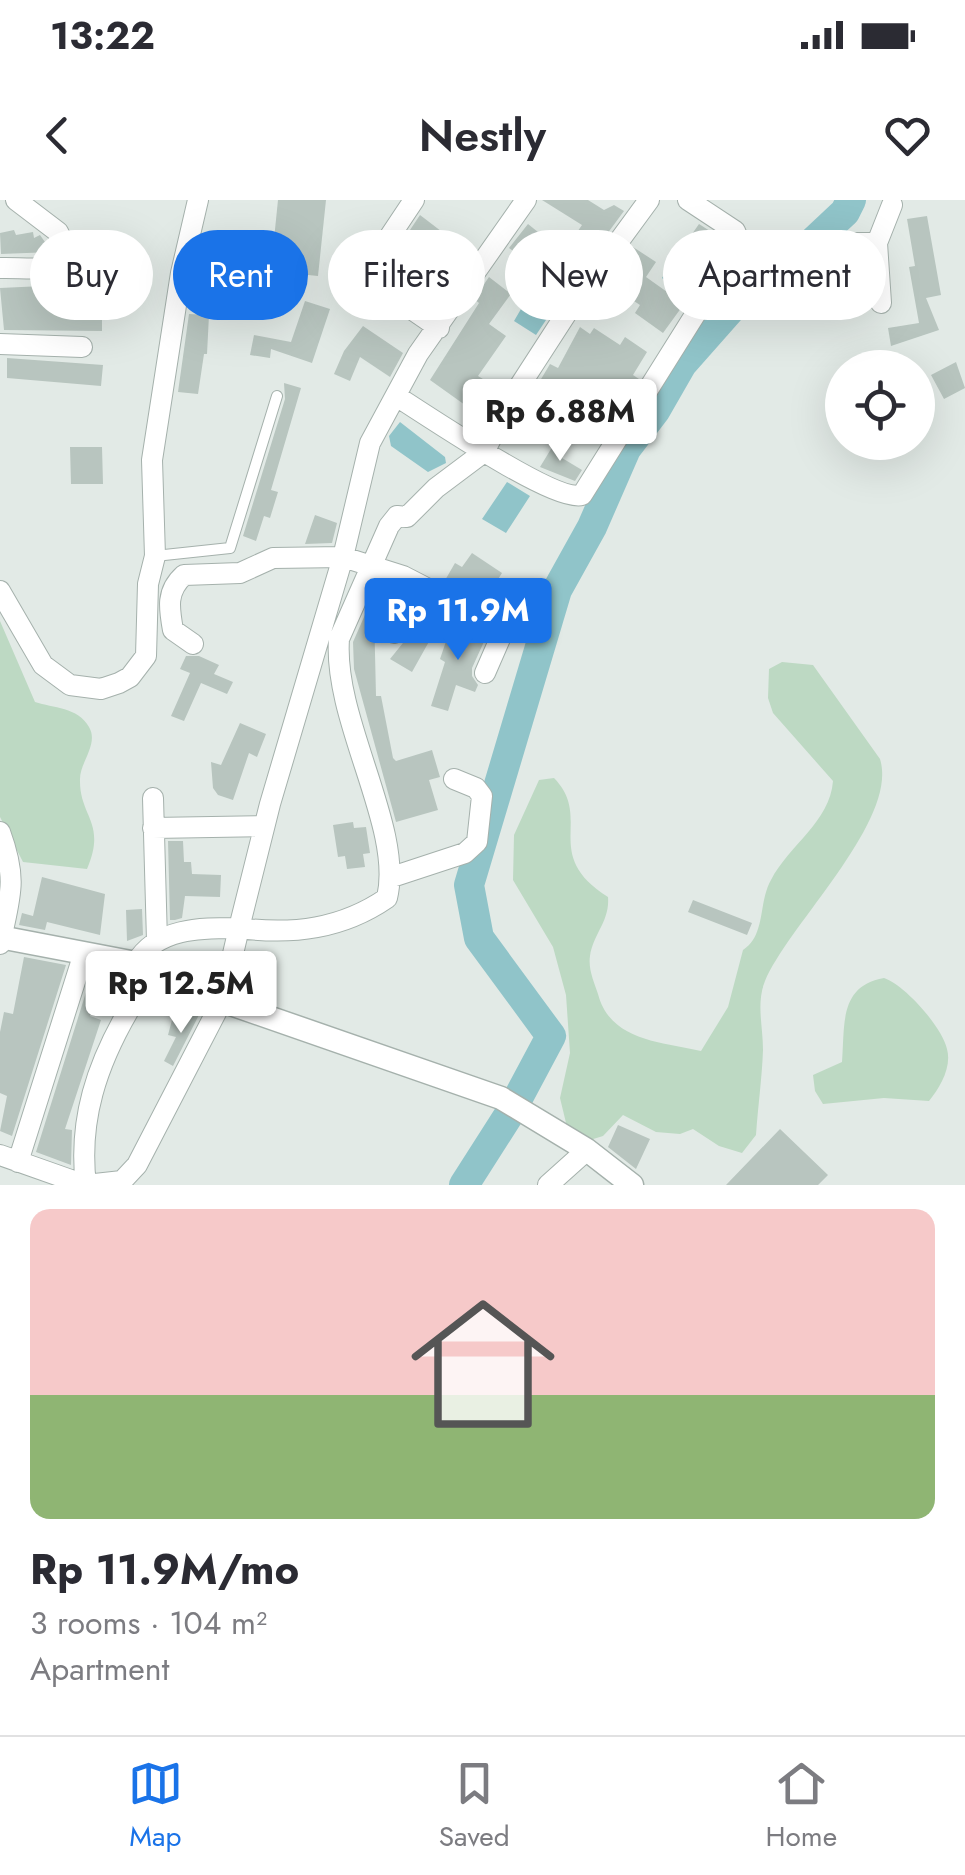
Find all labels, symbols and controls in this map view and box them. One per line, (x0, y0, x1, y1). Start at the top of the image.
text: 13:22 (50, 8, 155, 63)
text: Nestly (419, 103, 546, 168)
icon: back (30, 108, 85, 163)
icon: heart (880, 108, 935, 163)
chip: Buy (30, 230, 153, 320)
chip: Rent (173, 230, 308, 320)
chip: Filters (328, 230, 485, 320)
chip: New (505, 230, 643, 320)
chip: Apartment (663, 230, 886, 320)
map controls (825, 350, 935, 460)
button: locate (825, 350, 935, 460)
pin: Rp 6.88M (457, 379, 663, 464)
text: Rp 6.88M (485, 388, 635, 434)
pin: Rp 11.9M (355, 578, 561, 663)
text: Rp 11.9M (387, 587, 529, 633)
pin: Rp 12.5M (78, 951, 284, 1036)
text: Rp 12.5M (108, 960, 254, 1006)
icon: home (393, 1274, 573, 1454)
text: Rp 11.9M/mo (30, 1539, 299, 1600)
text: 3 rooms · 104 m² (30, 1600, 267, 1646)
text: Apartment (30, 1646, 169, 1692)
tab: Map (128, 1756, 183, 1857)
tab: Saved (439, 1756, 510, 1857)
tab: Home (765, 1756, 837, 1857)

